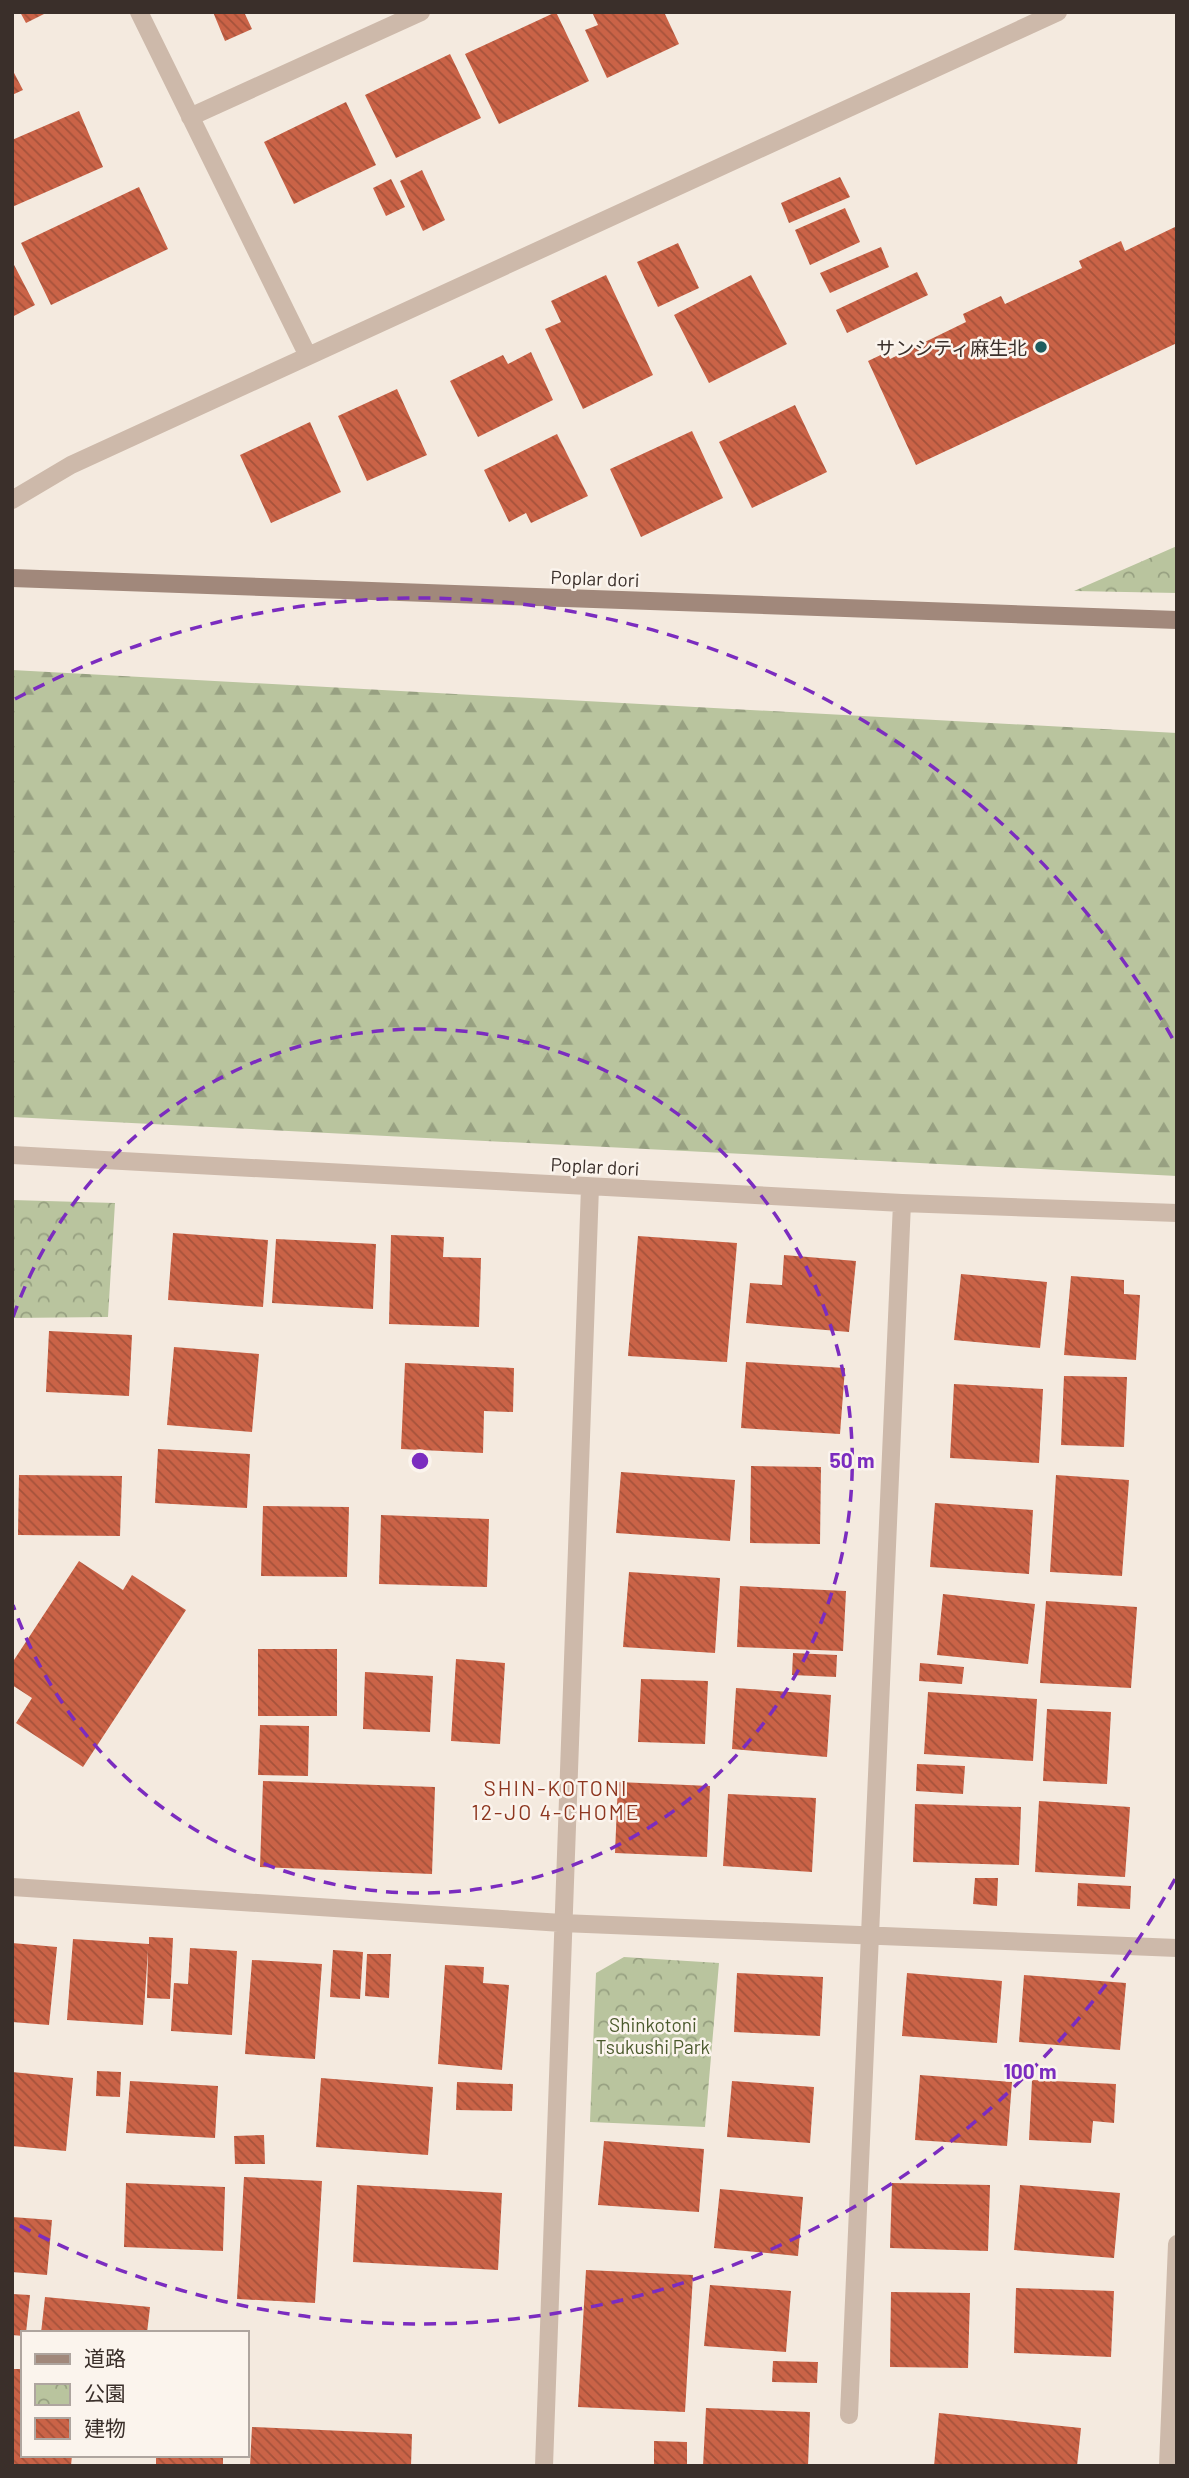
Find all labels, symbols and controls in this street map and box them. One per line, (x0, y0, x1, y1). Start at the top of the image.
place label: サンシティ麻生北 (876, 336, 1027, 359)
marker: サンシティ麻生北 (1033, 339, 1049, 355)
street label: Poplar dori (550, 565, 640, 591)
street label: Poplar dori (550, 1152, 640, 1180)
text: 50 m (829, 1447, 875, 1472)
centre of rings (408, 1449, 432, 1473)
district label: SHIN-KOTONI 12-JO 4-CHOME (471, 1775, 641, 1824)
park label: Shinkotoni Tsukushi Park (596, 2013, 710, 2058)
text: 100 m (1003, 2058, 1057, 2083)
legend (21, 2331, 248, 2457)
text: 道路 (84, 2345, 126, 2370)
text: 公園 (84, 2380, 126, 2405)
text: 建物 (84, 2415, 126, 2440)

